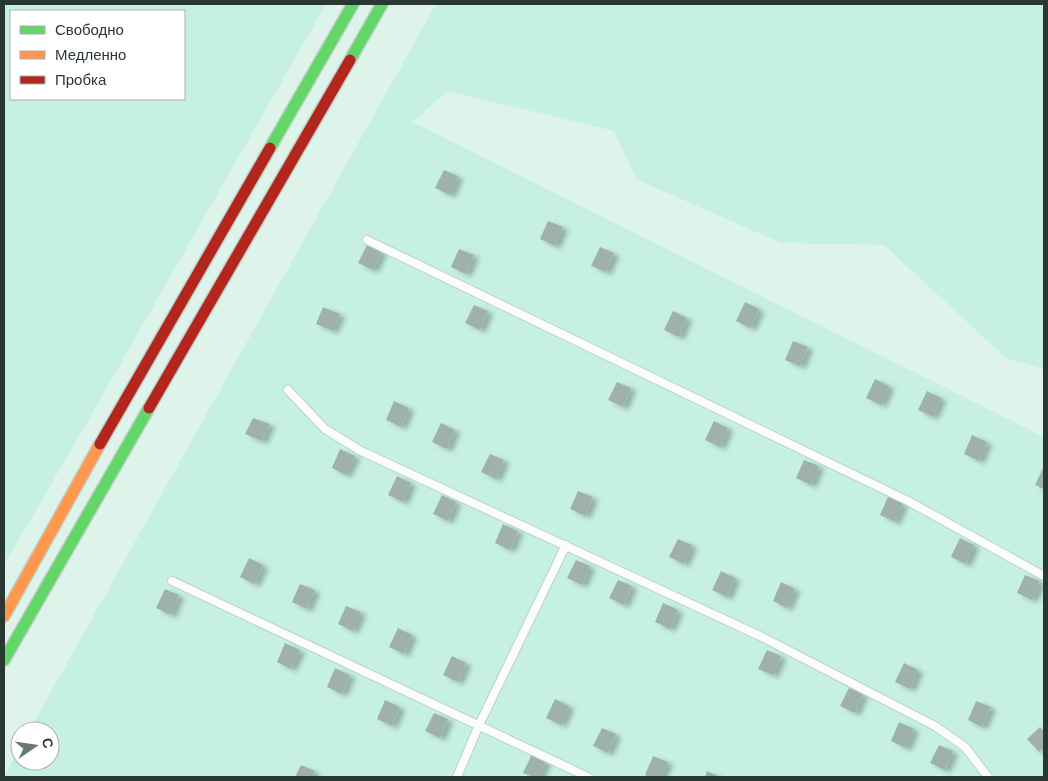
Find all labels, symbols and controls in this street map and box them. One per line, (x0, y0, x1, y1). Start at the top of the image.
legend (10, 10, 185, 100)
text: Свободно (55, 20, 124, 40)
text: Медленно (55, 45, 126, 65)
text: Пробка (55, 70, 107, 90)
north arrow (10, 721, 60, 771)
text: С (38, 736, 58, 750)

